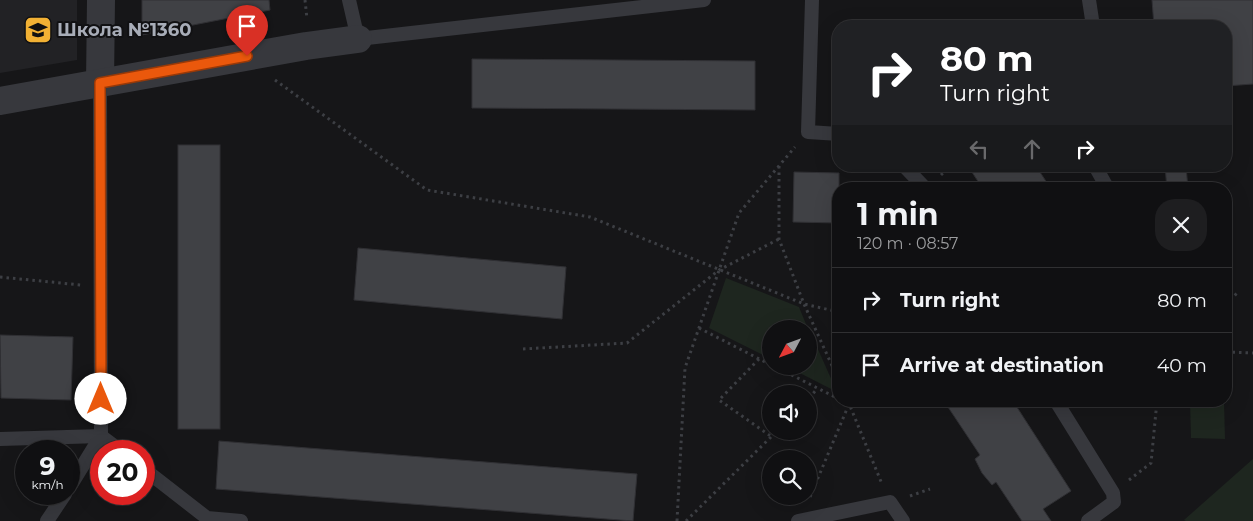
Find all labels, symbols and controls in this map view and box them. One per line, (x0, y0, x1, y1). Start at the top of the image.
pin (226, 5, 268, 56)
icon: arrive (233, 12, 261, 40)
school or university icon: Школа №1360 (23, 15, 53, 45)
place label: Школа №1360 (57, 19, 191, 41)
text: 80 m (940, 37, 1034, 80)
icon: right (857, 40, 922, 105)
text: Turn right (940, 80, 1050, 107)
icon: left (965, 135, 993, 163)
icon: ahead (1018, 135, 1046, 163)
icon: right (1071, 135, 1099, 163)
text: 1 min (857, 196, 938, 233)
button: close (1155, 199, 1207, 251)
text: 120 m · 08:57 (857, 234, 958, 253)
icon: right (857, 286, 885, 314)
text: Turn right (900, 289, 1000, 312)
text: 80 m (1157, 289, 1207, 312)
north arrow (762, 320, 818, 375)
map controls (762, 320, 817, 505)
icon: arrive (857, 351, 885, 379)
text: Arrive at destination (900, 354, 1104, 377)
text: 40 m (1157, 354, 1207, 377)
position arrow (74, 372, 126, 424)
button: sound (762, 385, 817, 440)
speed limit sign: 20 (90, 440, 155, 505)
button: search (762, 450, 817, 505)
text: 9 (40, 451, 55, 481)
text: km/h (31, 477, 64, 492)

